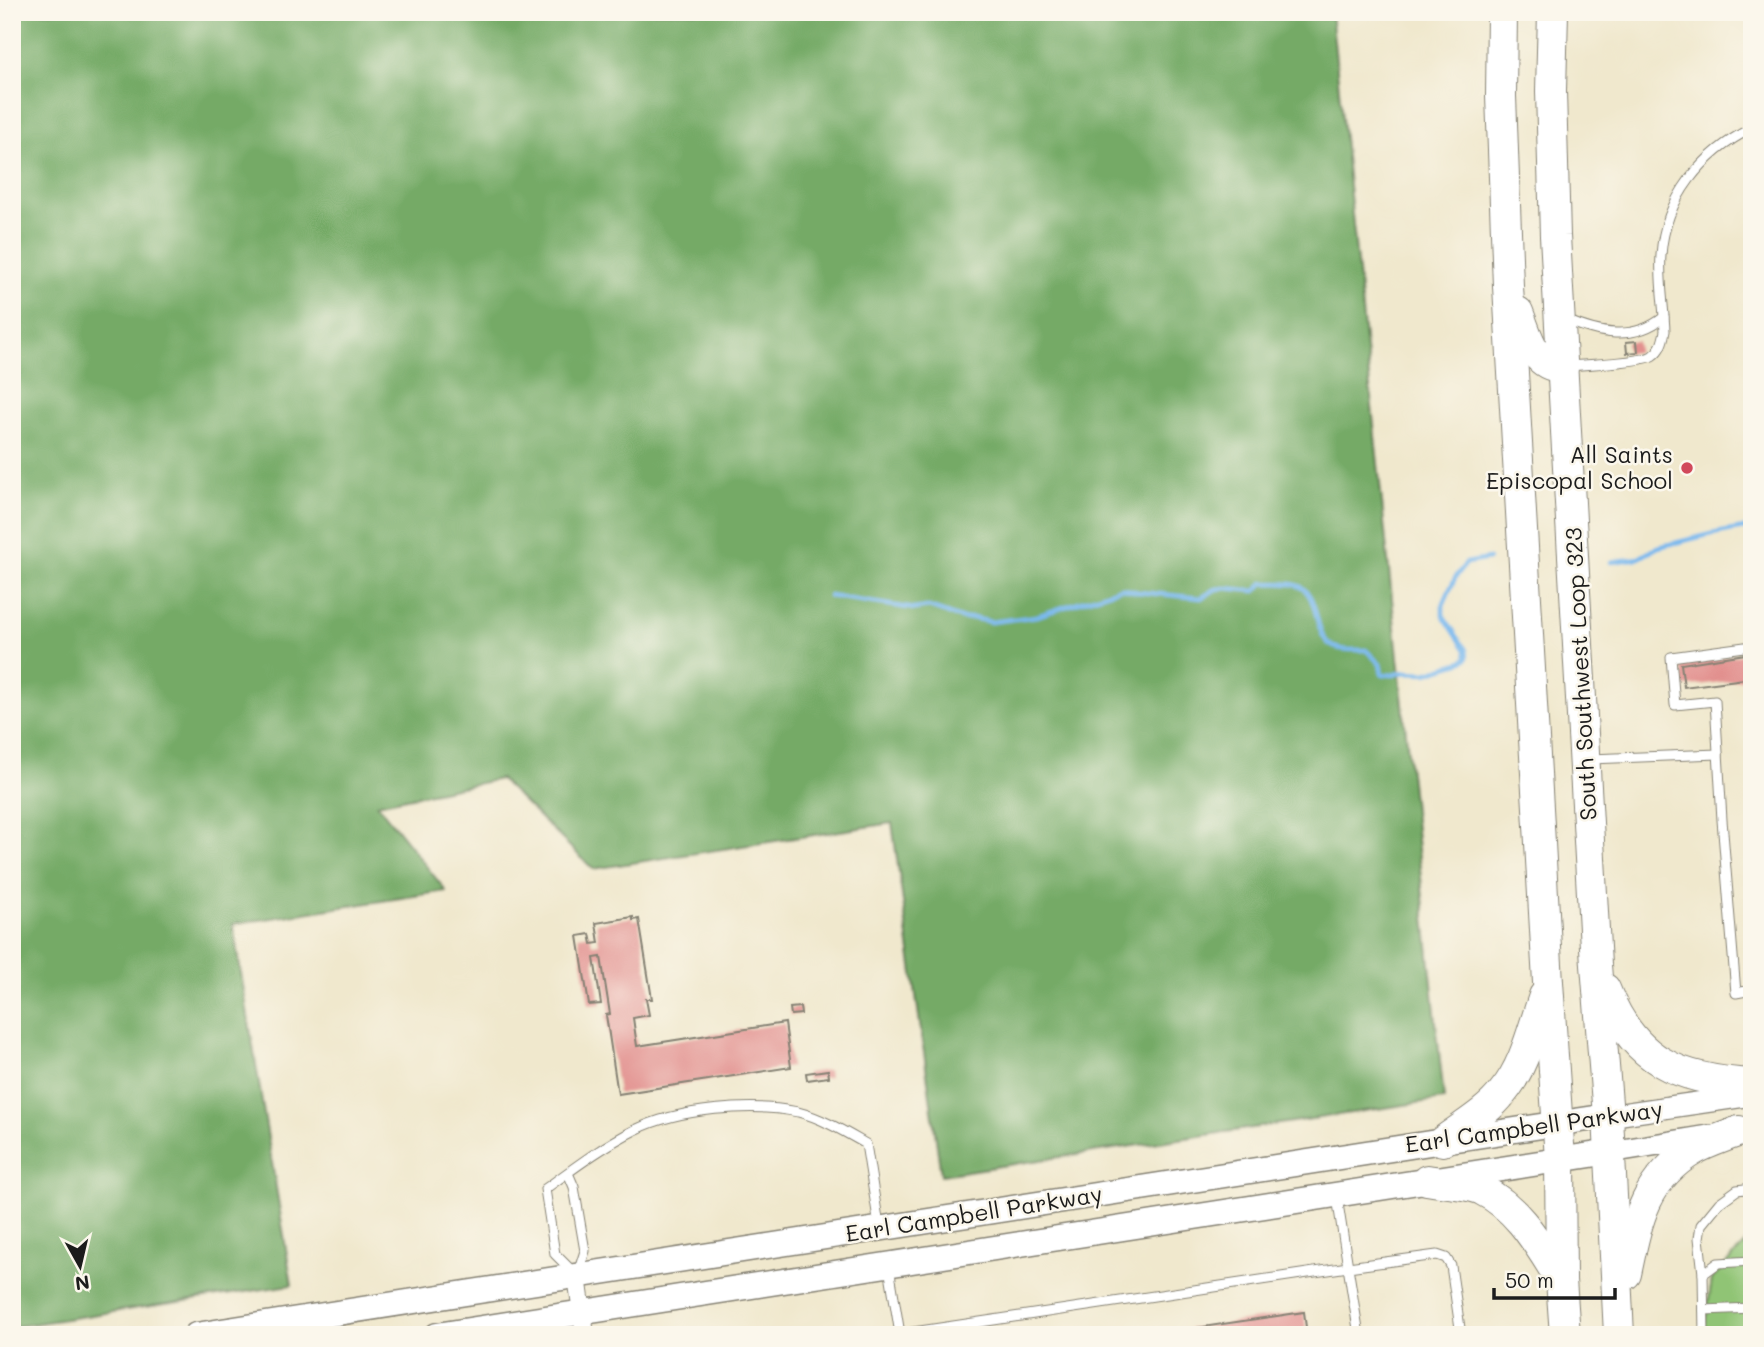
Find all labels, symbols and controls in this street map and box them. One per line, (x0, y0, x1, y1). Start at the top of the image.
place label: All Saints Episcopal School (1486, 439, 1673, 495)
marker: All Saints Episcopal School (1679, 460, 1695, 476)
street label: South Southwest Loop 323 (1557, 527, 1603, 821)
street label: Earl Campbell Parkway (1403, 1093, 1664, 1159)
street label: Earl Campbell Parkway (843, 1178, 1104, 1248)
north arrow (46, 1232, 116, 1302)
scale bar (1494, 1256, 1615, 1300)
text: 50 m (1505, 1266, 1554, 1293)
text: N (74, 1270, 91, 1297)

